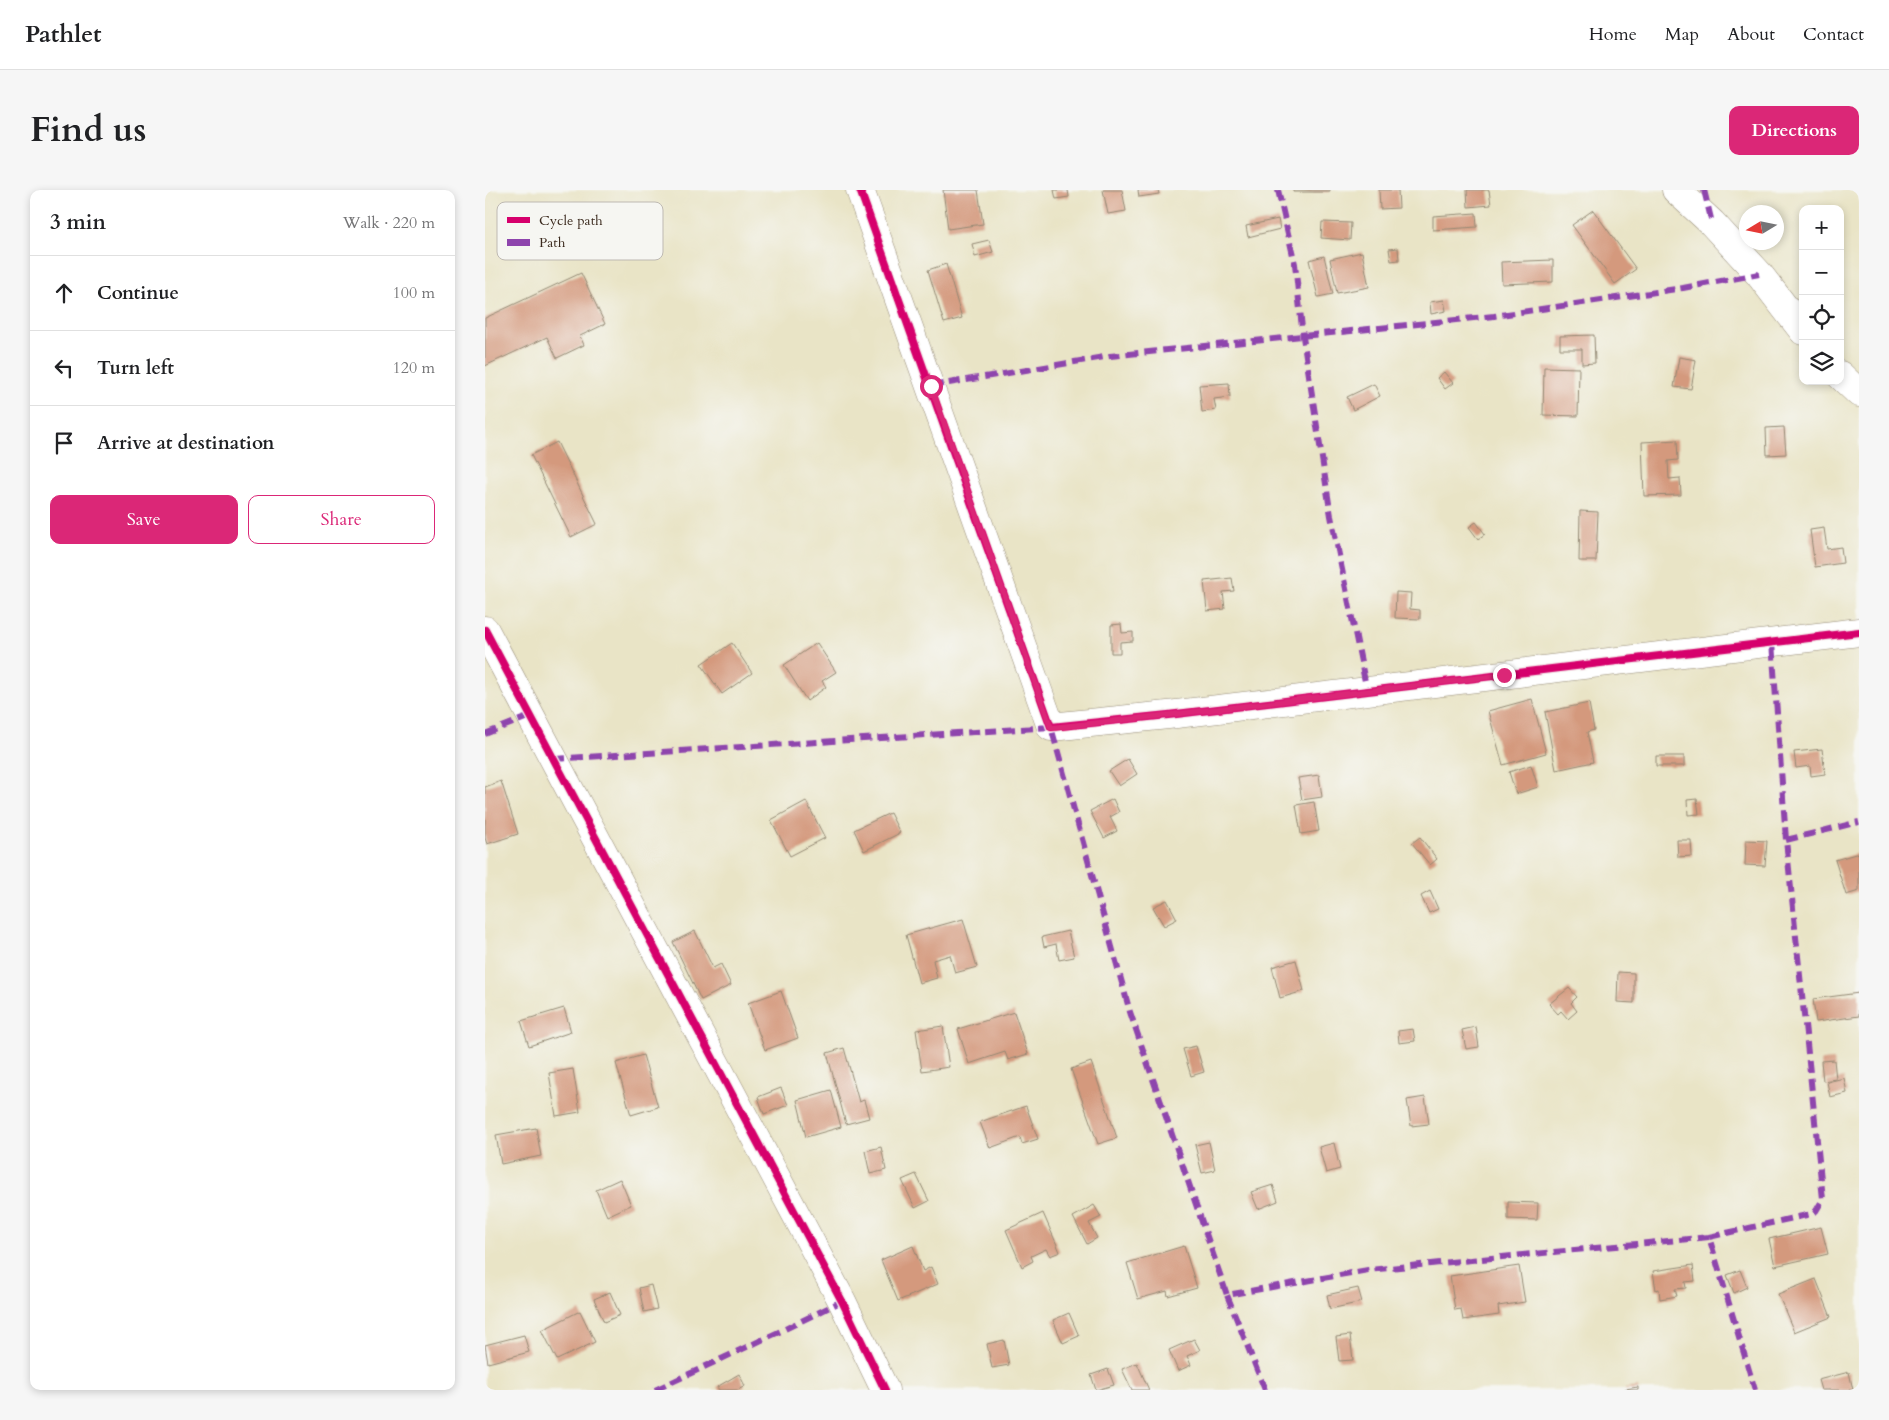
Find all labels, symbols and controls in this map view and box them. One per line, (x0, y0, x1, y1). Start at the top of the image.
text: Pathlet (25, 18, 102, 51)
text: Home (1589, 22, 1637, 47)
text: Map (1665, 22, 1699, 47)
text: About (1727, 22, 1775, 47)
text: Contact (1803, 22, 1864, 47)
text: Find us (30, 106, 146, 154)
button: Directions (1729, 106, 1859, 155)
legend (497, 202, 663, 260)
north arrow (1739, 205, 1784, 250)
map controls (1799, 205, 1844, 385)
button: + (1799, 205, 1844, 250)
text: 3 min (50, 208, 106, 237)
text: Cycle path (539, 211, 603, 230)
text: Walk · 220 m (343, 212, 435, 234)
text: Path (539, 233, 566, 252)
button: − (1799, 250, 1844, 295)
icon: ahead (50, 279, 78, 307)
text: Continue (97, 280, 179, 306)
text: 100 m (393, 282, 435, 304)
button: locate (1799, 295, 1844, 340)
button: layers (1799, 340, 1844, 385)
icon: left (50, 354, 78, 382)
text: Turn left (97, 355, 174, 381)
text: 120 m (393, 357, 435, 379)
route start (920, 375, 943, 398)
icon: arrive (50, 429, 78, 457)
text: Arrive at destination (97, 430, 274, 456)
button: Save (50, 495, 238, 544)
button: Share (248, 495, 435, 544)
route end (1493, 664, 1516, 687)

